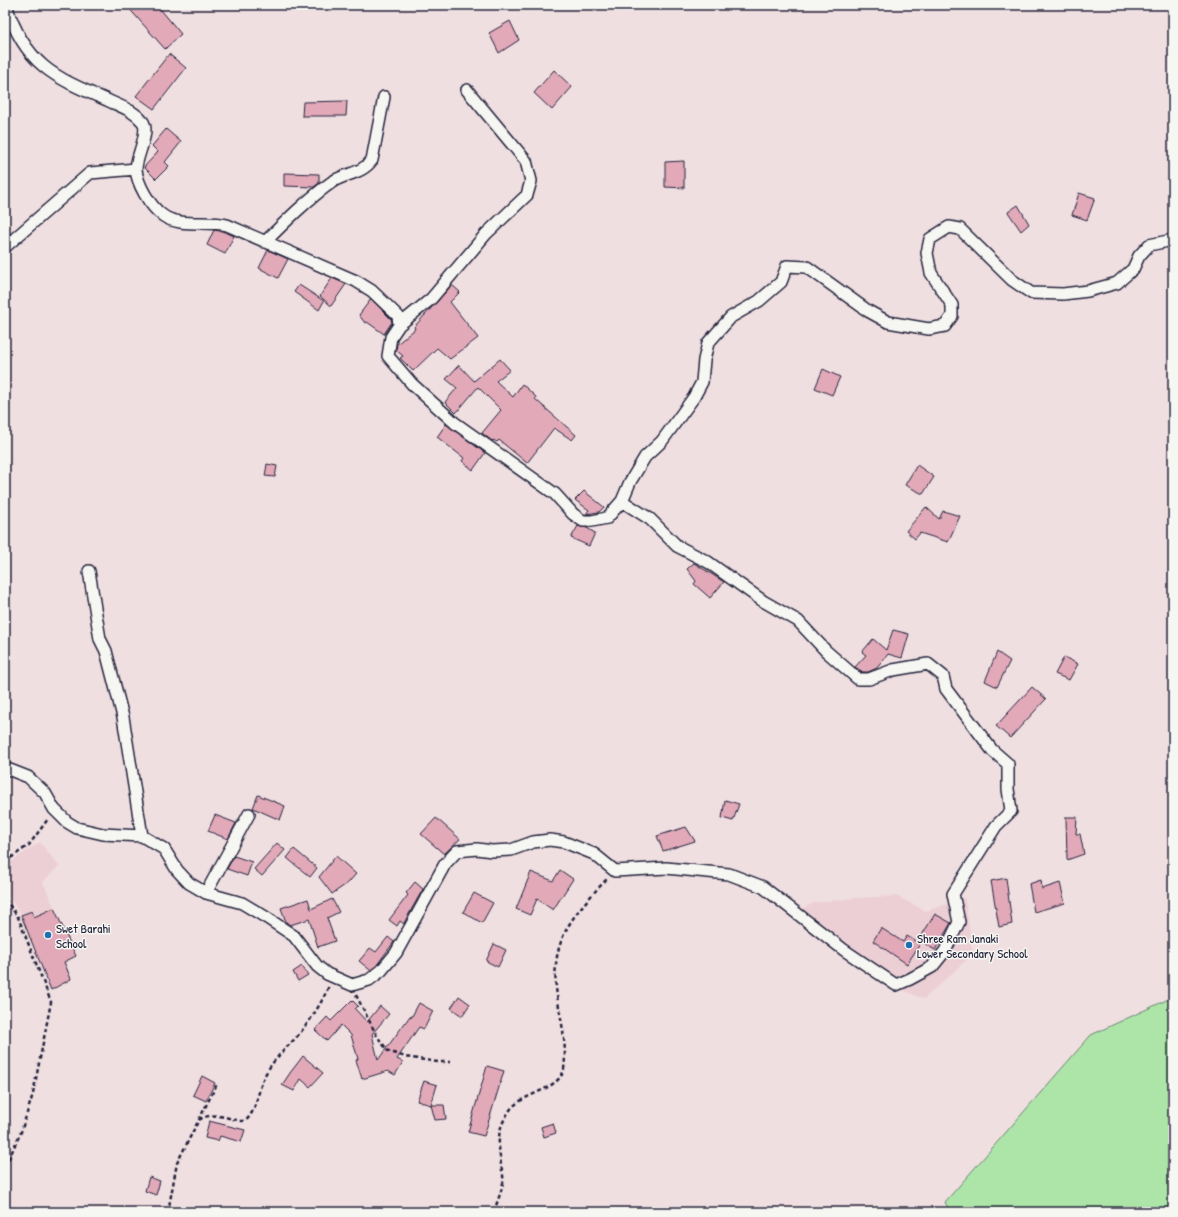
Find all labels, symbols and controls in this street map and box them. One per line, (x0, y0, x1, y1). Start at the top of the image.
place label: Swet Barahi School (56, 919, 111, 952)
place label: Shree Ram Janaki Lower Secondary School (917, 929, 1028, 962)
marker: Swet Barahi School (43, 930, 53, 940)
marker: Shree Ram Janaki Lower Secondary School (904, 940, 914, 950)

